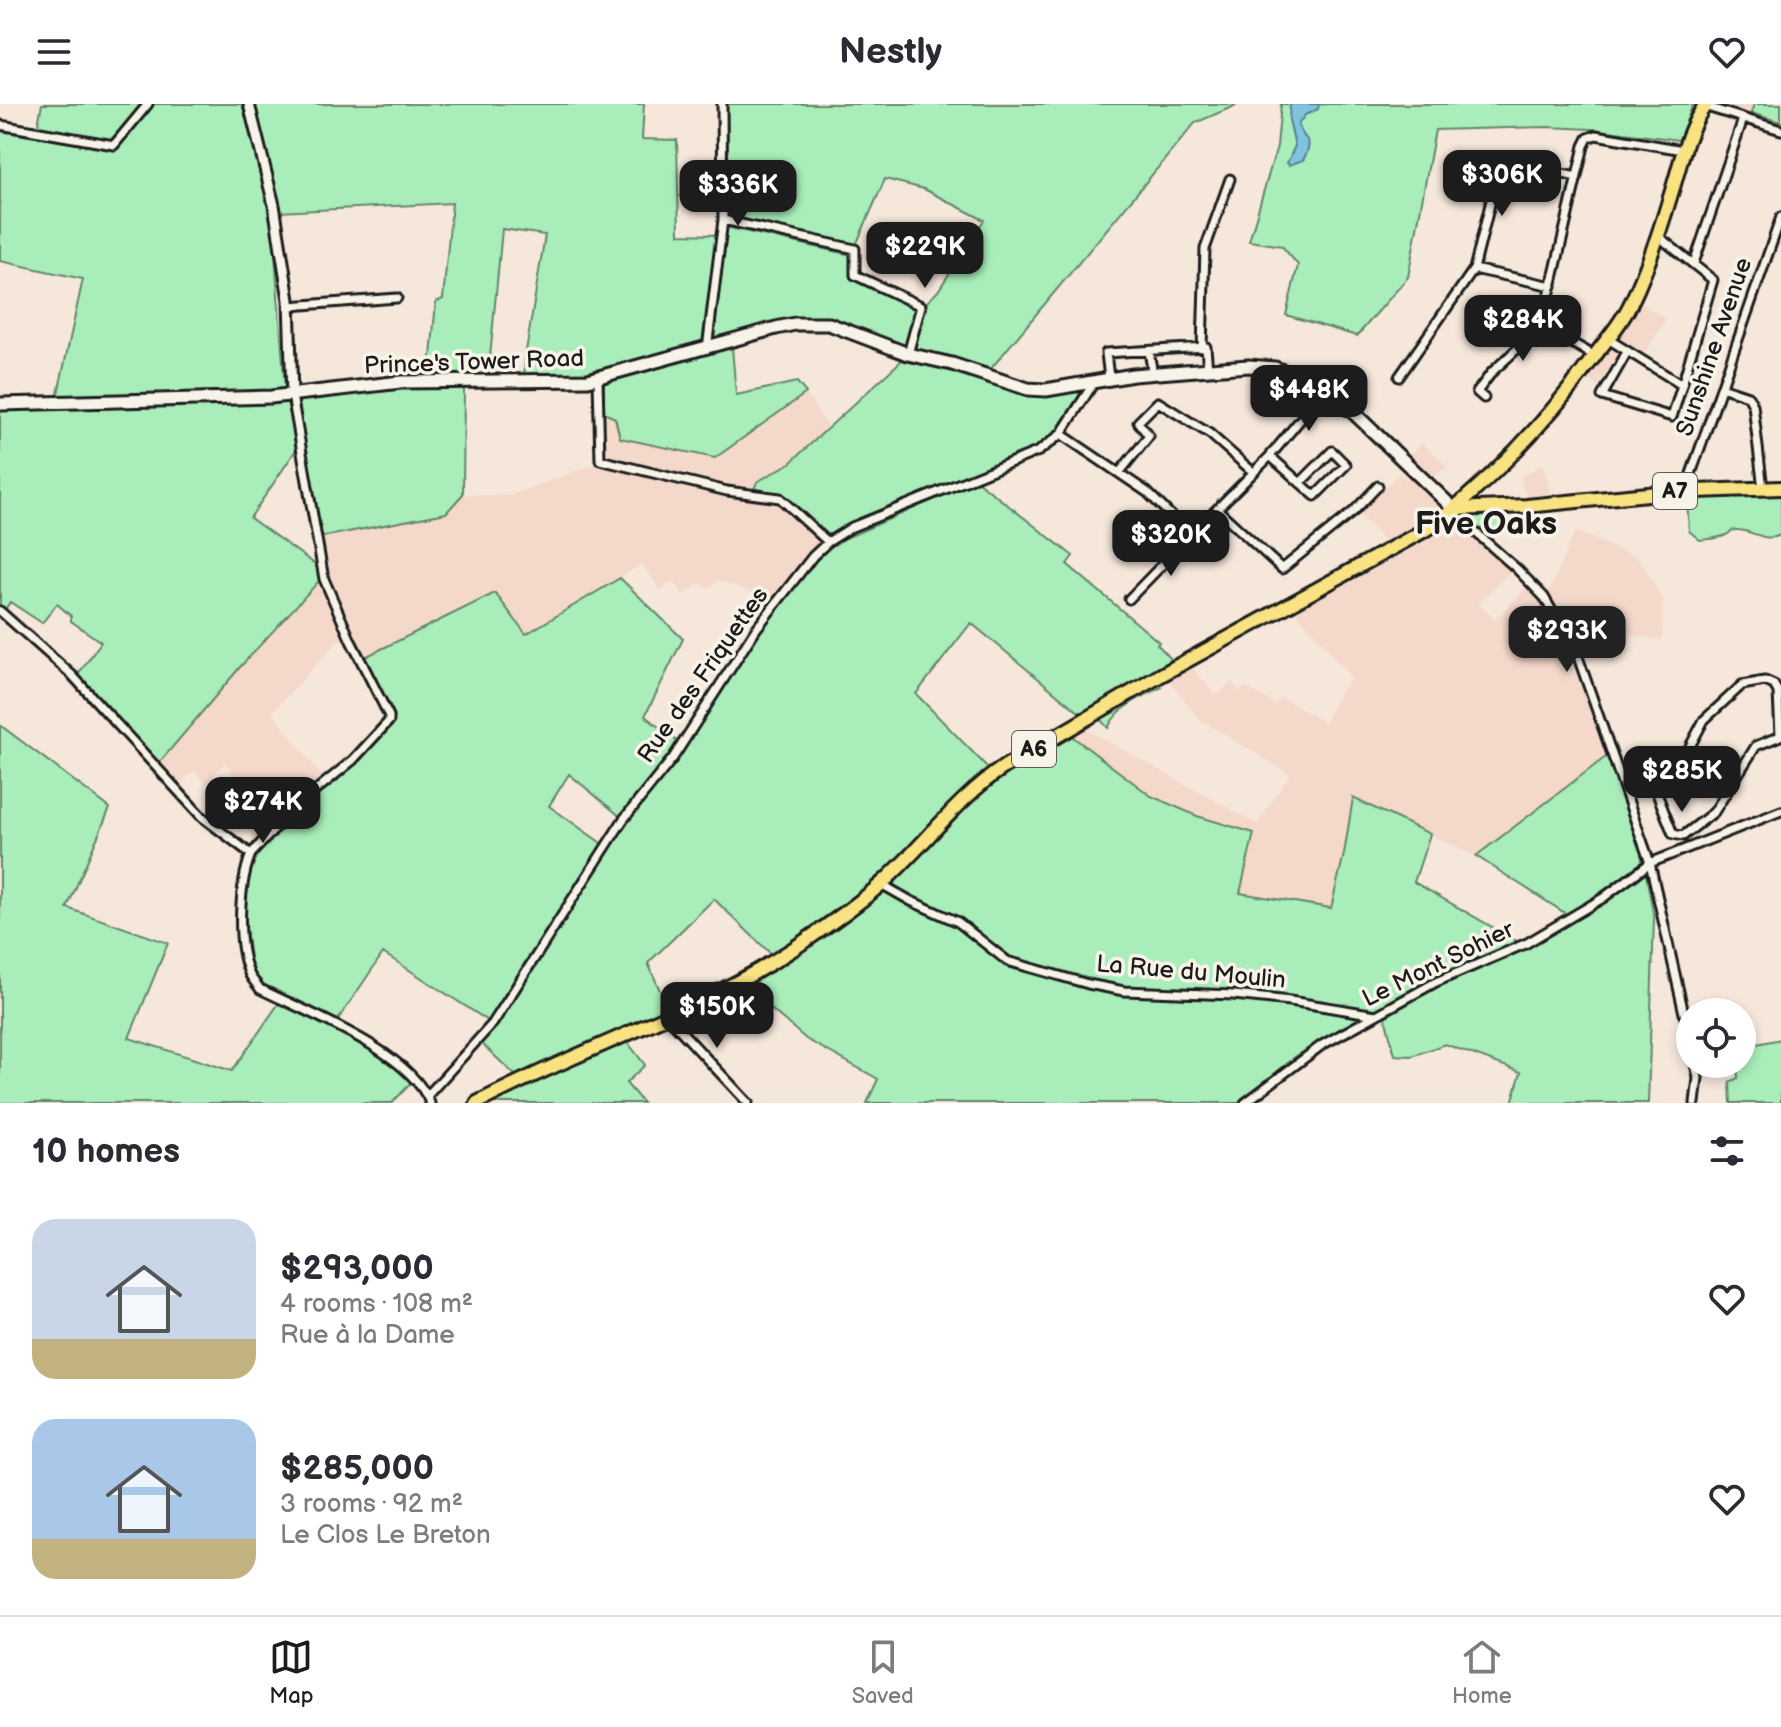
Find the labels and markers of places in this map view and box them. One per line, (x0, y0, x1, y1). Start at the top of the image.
pin: $306K (1446, 150, 1558, 218)
pin: $336K (682, 160, 794, 228)
pin: $229K (869, 222, 981, 290)
pin: $284K (1467, 295, 1579, 363)
pin: $448K (1253, 365, 1365, 433)
pin: $320K (1115, 510, 1227, 578)
pin: $293K (1511, 606, 1623, 674)
pin: $285K (1626, 746, 1738, 814)
pin: $274K (207, 777, 319, 845)
pin: $150K (661, 982, 773, 1050)

